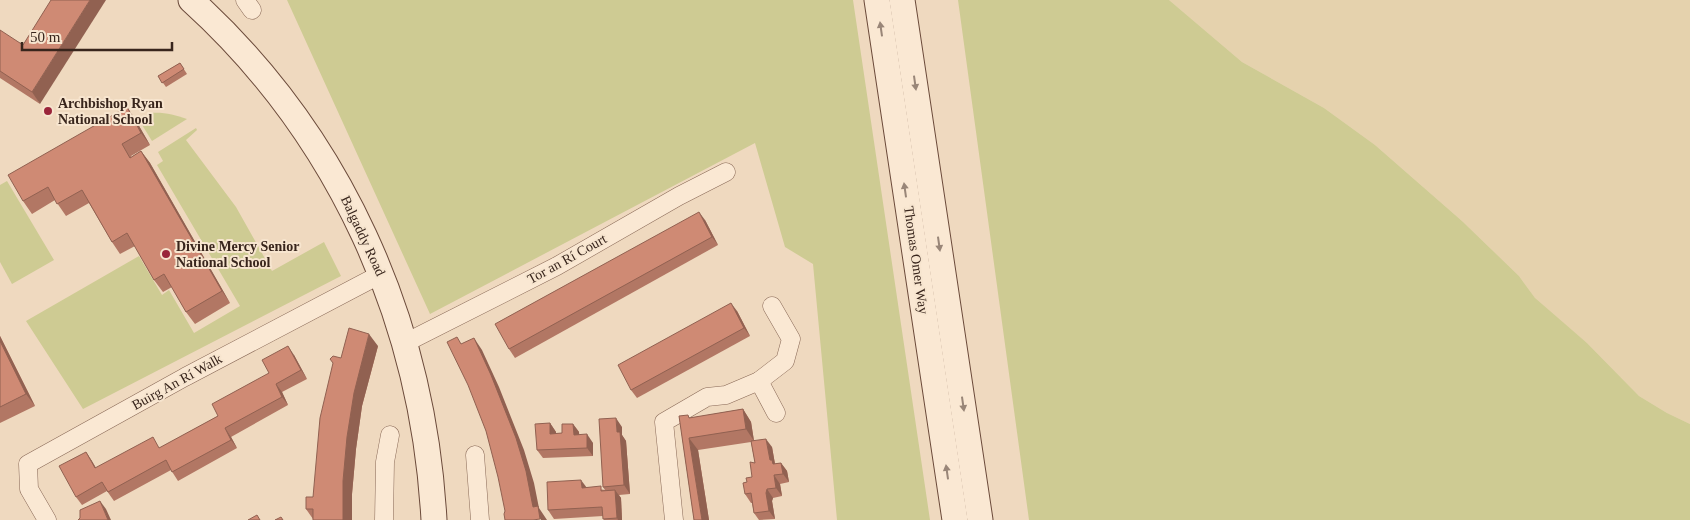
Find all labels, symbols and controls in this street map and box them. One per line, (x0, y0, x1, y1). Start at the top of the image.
scale bar (22, 20, 172, 52)
one-way arrow (877, 21, 885, 37)
text: 50 m (30, 29, 61, 45)
one-way arrow (911, 75, 919, 91)
place label: Archbishop Ryan National School (58, 96, 163, 127)
marker: Archbishop Ryan National School (42, 105, 54, 117)
one-way arrow (901, 182, 909, 198)
street label: Balgaddy Road (338, 194, 388, 278)
street label: Thomas Omer Way (901, 205, 931, 315)
street label: Tor an Rí Court (525, 231, 609, 287)
one-way arrow (935, 236, 943, 252)
place label: Divine Mercy Senior National School (176, 239, 299, 270)
marker: Divine Mercy Senior National School (160, 248, 172, 260)
street label: Buirg An Rí Walk (129, 351, 225, 413)
one-way arrow (959, 397, 967, 413)
one-way arrow (943, 463, 951, 479)

